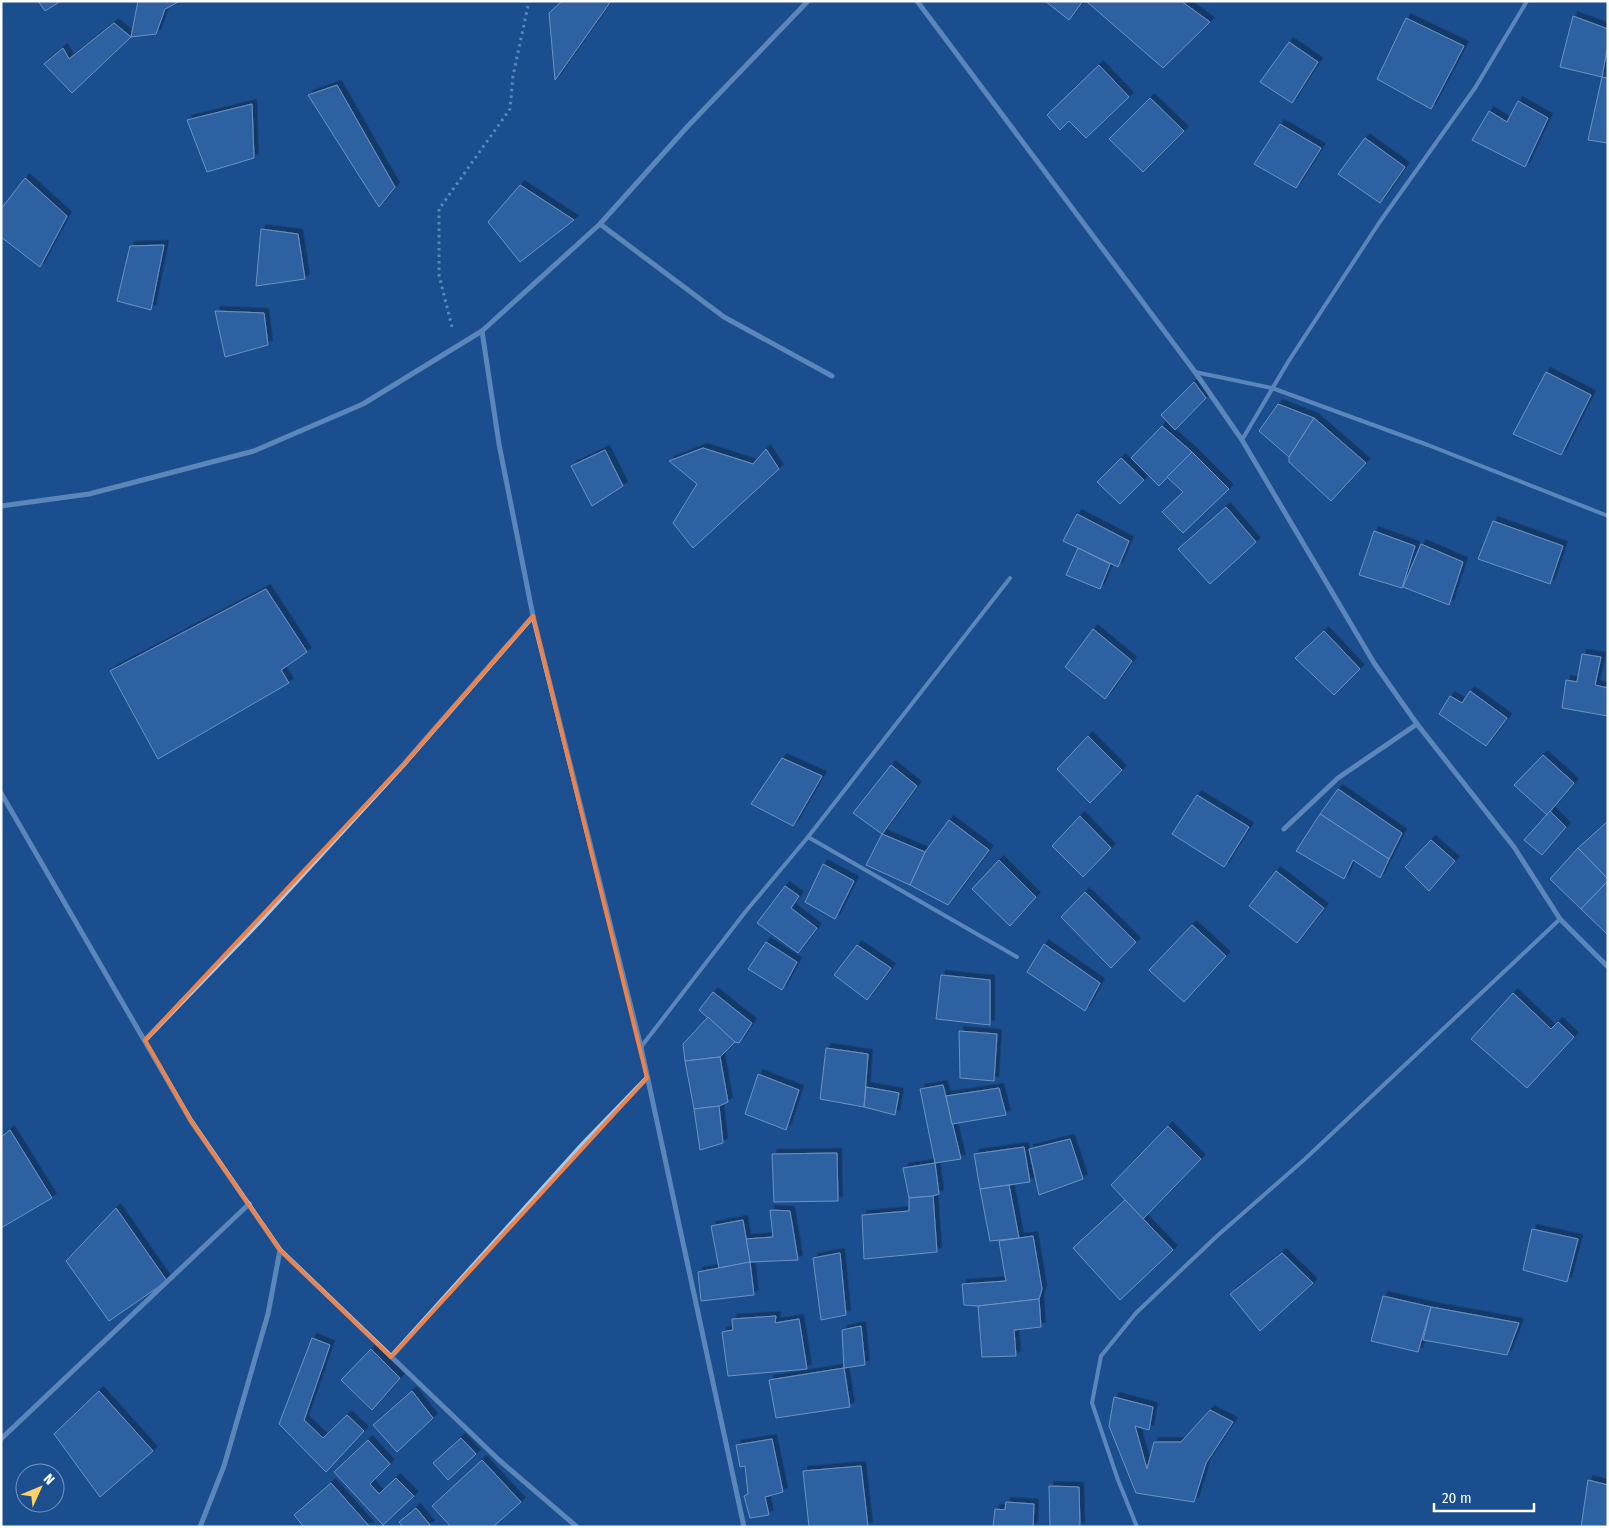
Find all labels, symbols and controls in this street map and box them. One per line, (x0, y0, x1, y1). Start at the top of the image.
north arrow (15, 1463, 65, 1513)
text: N (40, 1470, 58, 1488)
scale bar (1434, 1480, 1534, 1512)
text: 20 m (1442, 1489, 1472, 1507)

